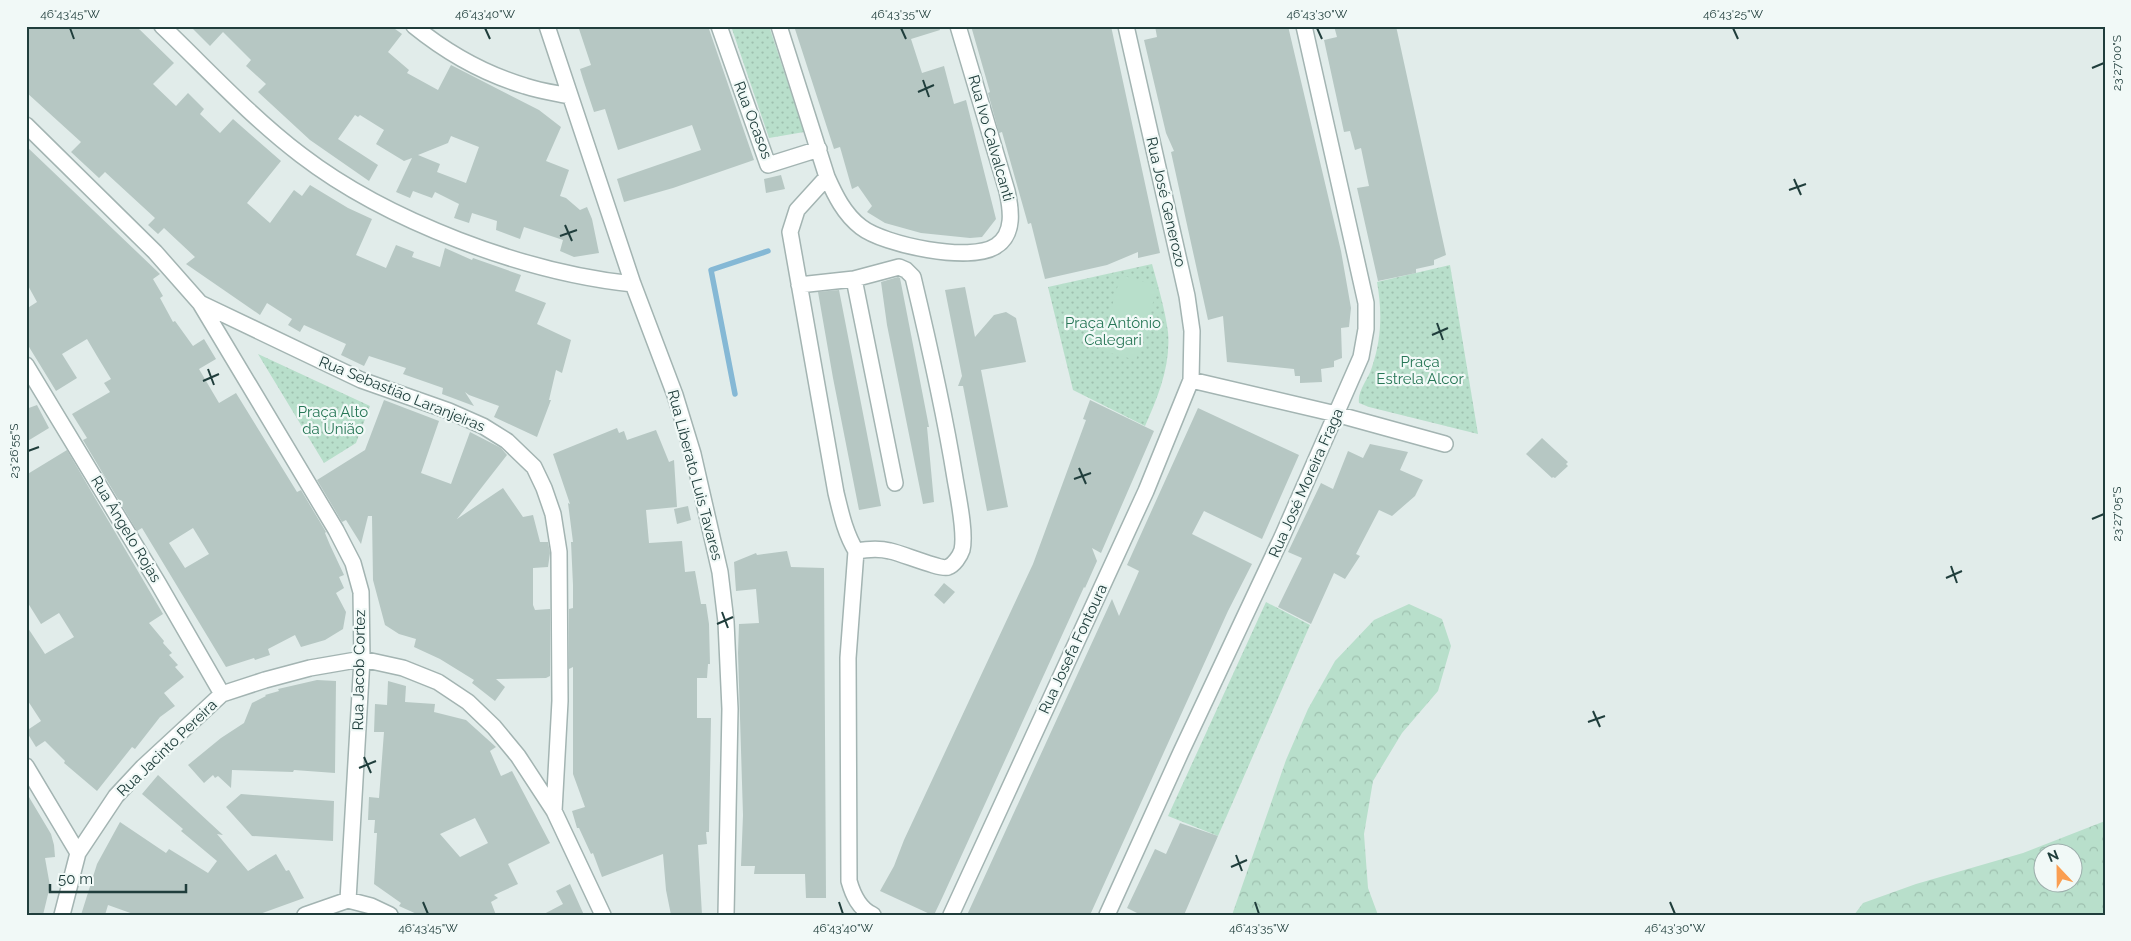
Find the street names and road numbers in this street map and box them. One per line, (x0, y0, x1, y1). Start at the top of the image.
street label: Rua Ivo Calvalcanti (964, 73, 1018, 203)
street label: Rua Ocasos (730, 79, 776, 161)
street label: Rua José Generozo (1142, 135, 1190, 269)
street label: Rua Sebastião Laranjeiras (316, 352, 488, 436)
street label: Rua Liberato Luis Tavares (664, 388, 726, 562)
street label: Rua José Moreira Fraga (1265, 406, 1347, 560)
street label: Rua Ângelo Rojas (87, 472, 165, 586)
street label: Rua Josefa Fontoura (1035, 581, 1111, 717)
street label: Rua Jacob Cortez (349, 609, 369, 731)
street label: Rua Jacinto Pereira (113, 696, 221, 800)

